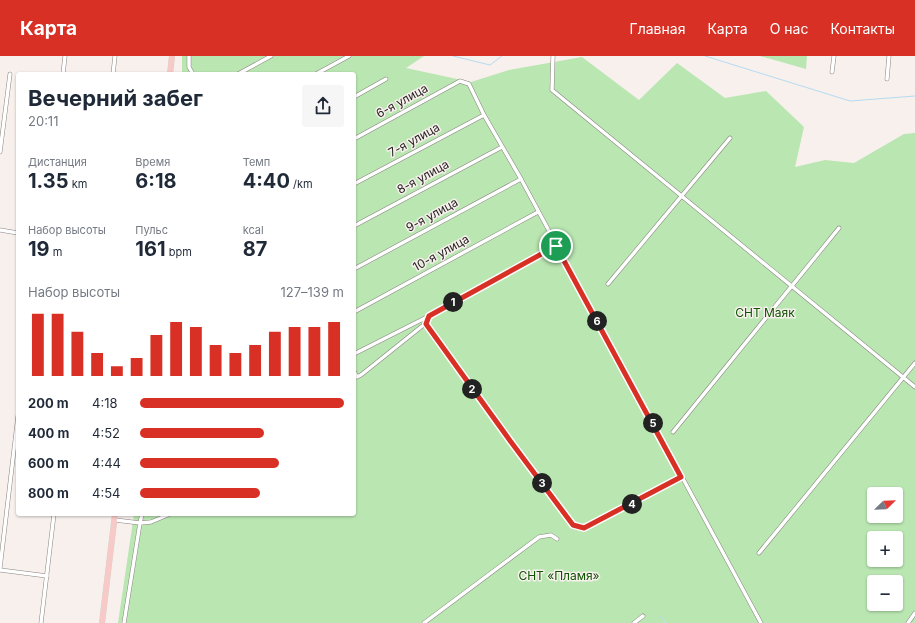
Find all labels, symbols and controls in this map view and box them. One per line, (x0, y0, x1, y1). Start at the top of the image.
text: Карта (20, 17, 77, 40)
text: Главная (630, 20, 685, 37)
text: Карта (707, 20, 748, 37)
text: О нас (770, 20, 808, 37)
text: Контакты (830, 20, 895, 37)
street label: 6-я улица (373, 80, 430, 121)
text: Вечерний забег (28, 85, 203, 111)
button: share (302, 85, 344, 127)
text: 20:11 (28, 113, 58, 129)
street label: 7-я улица (385, 119, 442, 160)
text: Дистанция (28, 155, 87, 169)
text: Время (135, 155, 170, 169)
text: Темп (243, 155, 270, 169)
street label: 8-я улица (394, 156, 451, 197)
text: 1.35 (28, 169, 69, 193)
text: 6:18 (135, 169, 177, 193)
text: 4:40 (243, 169, 290, 193)
text: km (69, 177, 87, 191)
text: /km (290, 177, 313, 191)
street label: 9-я улица (403, 194, 460, 235)
text: Набор высоты (28, 223, 106, 237)
text: Пульс (135, 223, 168, 237)
text: kcal (243, 223, 264, 237)
pin (539, 229, 573, 263)
street label: 10-я улица (410, 231, 472, 274)
icon: arrive (545, 235, 567, 257)
text: 19 (28, 237, 50, 261)
text: 161 (135, 237, 166, 261)
text: 87 (243, 237, 267, 261)
text: m (50, 245, 62, 259)
text: bpm (166, 245, 192, 259)
text: Набор высоты (28, 284, 120, 300)
text: 127–139 m (281, 284, 344, 300)
pin: 1 (443, 292, 463, 312)
text: 1 (451, 295, 455, 309)
park label: СНТ Маяк (735, 305, 795, 320)
pin: 6 (587, 311, 607, 331)
text: 6 (593, 314, 601, 328)
pin: 2 (462, 379, 482, 399)
text: 2 (469, 382, 475, 396)
text: 200 m (28, 395, 69, 411)
text: 4:18 (92, 395, 117, 411)
pin: 5 (643, 413, 663, 433)
text: 5 (649, 416, 657, 430)
text: 400 m (28, 425, 69, 441)
text: 4:52 (92, 425, 120, 441)
text: 600 m (28, 455, 69, 471)
text: 4:44 (92, 455, 121, 471)
pin: 3 (532, 473, 552, 493)
text: 3 (538, 476, 546, 490)
text: 800 m (28, 485, 69, 501)
text: 4:54 (92, 485, 120, 501)
north arrow (867, 487, 903, 523)
map controls (867, 487, 903, 611)
pin: 4 (622, 494, 642, 514)
text: 4 (628, 497, 636, 511)
button: + (867, 531, 903, 567)
park label: СНТ «Пламя» (518, 568, 600, 583)
button: − (867, 575, 903, 611)

